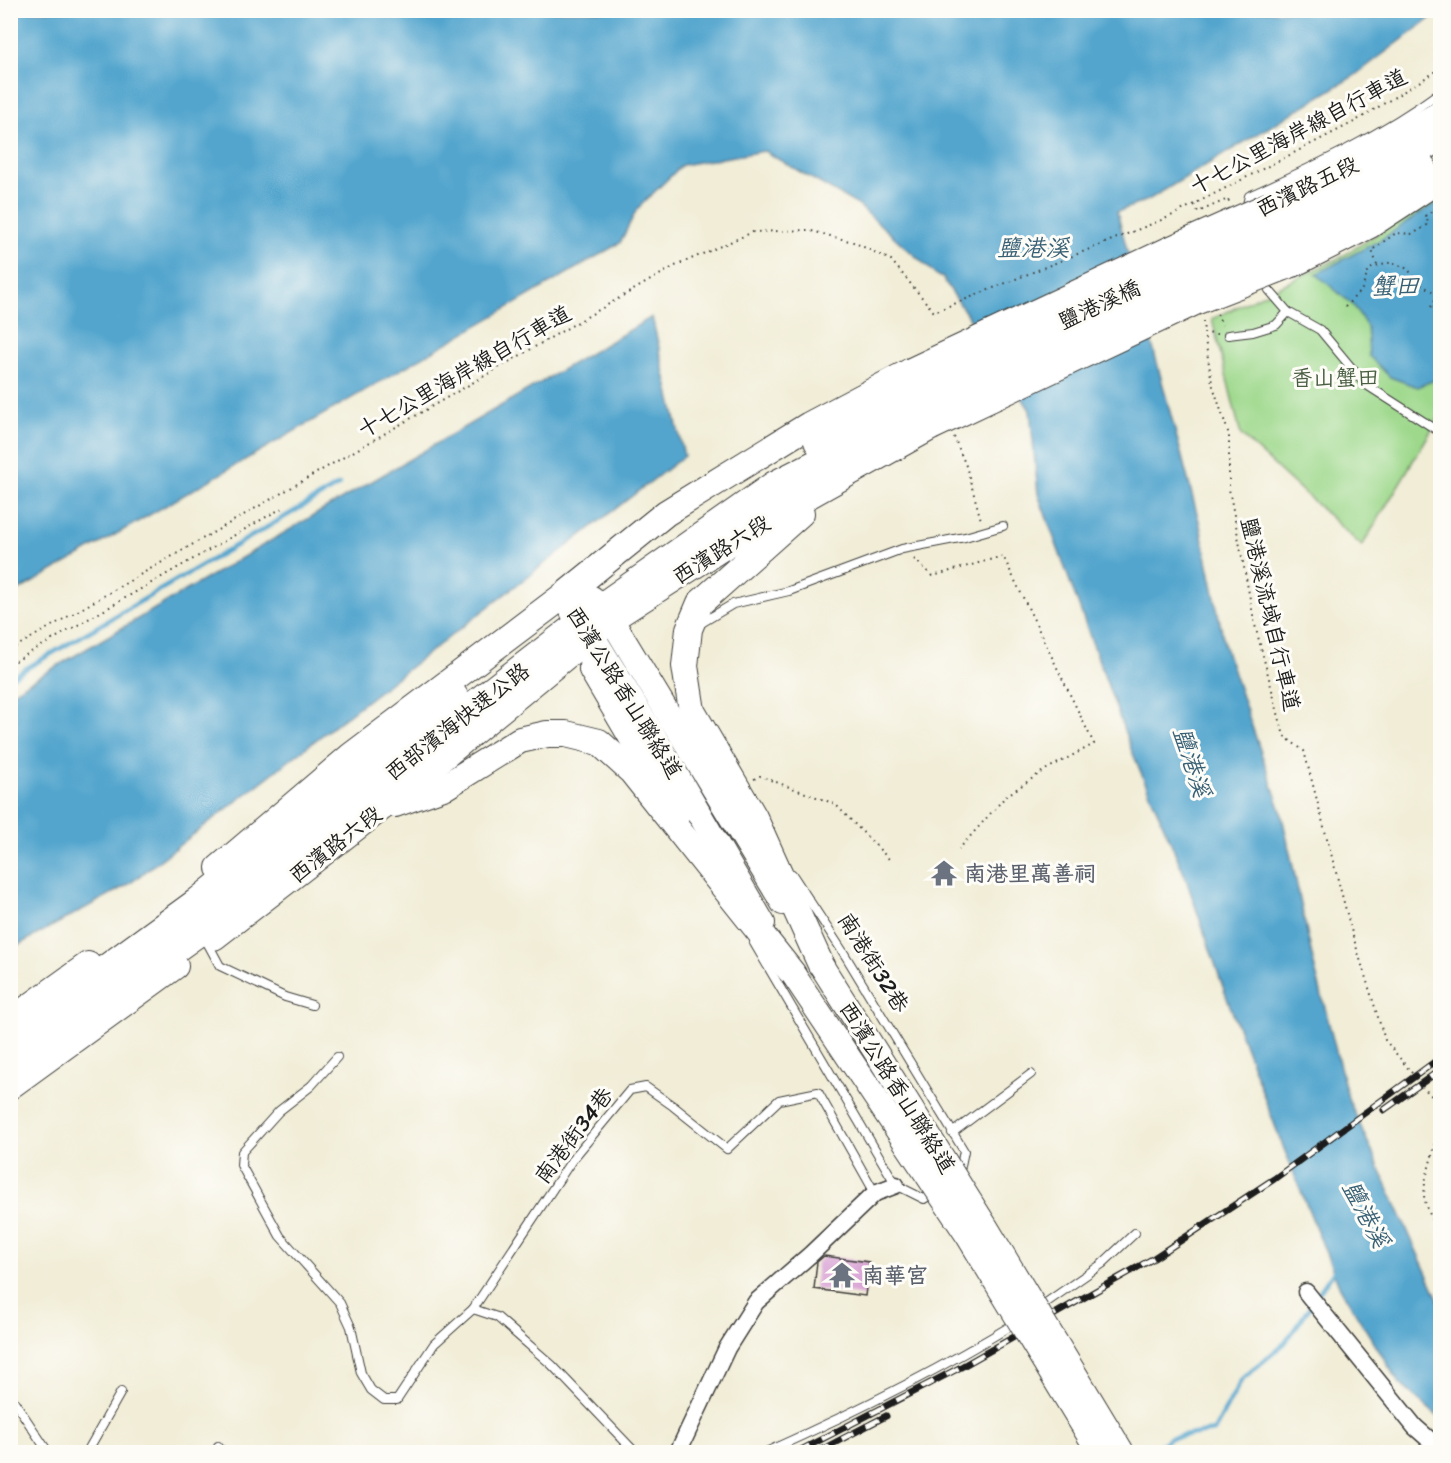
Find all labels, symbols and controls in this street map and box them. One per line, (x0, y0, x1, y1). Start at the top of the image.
street label: 十七公里海岸線自行車道 (1182, 57, 1414, 205)
street label: 西濱路五段 (1249, 145, 1365, 228)
water label: 鹽港溪 (997, 227, 1071, 269)
water label: 蟹田 (1371, 265, 1420, 307)
street label: 鹽港溪橋 (1051, 268, 1147, 341)
street label: 十七公里海岸線自行車道 (350, 294, 579, 449)
park label: 香山蟹田 (1291, 358, 1379, 397)
street label: 西濱路六段 (664, 504, 778, 595)
street label: 鹽港溪流域自行車道 (1229, 513, 1312, 715)
street label: 西濱公路香山聯絡道 (556, 598, 694, 787)
street label: 西部濱海快速公路 (376, 652, 539, 791)
water label: 鹽港溪 (1161, 721, 1224, 805)
street label: 西濱路六段 (280, 795, 391, 894)
place label: 南港里萬善祠 (964, 854, 1096, 893)
temple icon: 南港里萬善祠 (929, 858, 959, 888)
street label: 南港街32巷 (827, 904, 920, 1020)
street label: 西濱公路香山聯絡道 (829, 993, 967, 1182)
street label: 南港街34巷 (524, 1078, 623, 1192)
water label: 鹽港溪 (1331, 1172, 1402, 1257)
place label: 南華宮 (862, 1256, 928, 1295)
temple icon: 南華宮 (827, 1260, 857, 1290)

